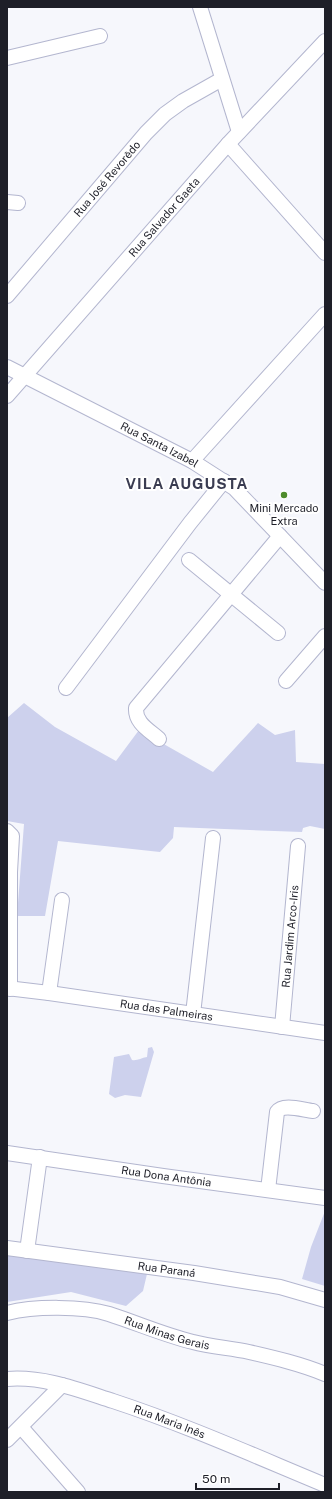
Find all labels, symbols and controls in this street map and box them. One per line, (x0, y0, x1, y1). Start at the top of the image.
street label: Rua José Revorêdo (71, 138, 143, 219)
street label: Rua Salvador Gaeta (126, 175, 202, 259)
street label: Rua Santa Izabel (118, 420, 201, 470)
district label: VILA AUGUSTA (126, 475, 248, 492)
marker: Mini Mercado Extra (279, 490, 289, 500)
place label: Mini Mercado Extra (249, 502, 319, 527)
street label: Rua Jardim Arco-Iris (280, 884, 301, 988)
street label: Rua das Palmeiras (119, 997, 214, 1023)
street label: Rua Dona Antônia (120, 1164, 212, 1189)
street label: Rua Paraná (137, 1260, 196, 1279)
street label: Rua Minas Gerais (123, 1314, 211, 1352)
street label: Rua Maria Inês (132, 1403, 207, 1441)
scale bar (196, 1465, 279, 1491)
text: 50 m (202, 1472, 230, 1486)

